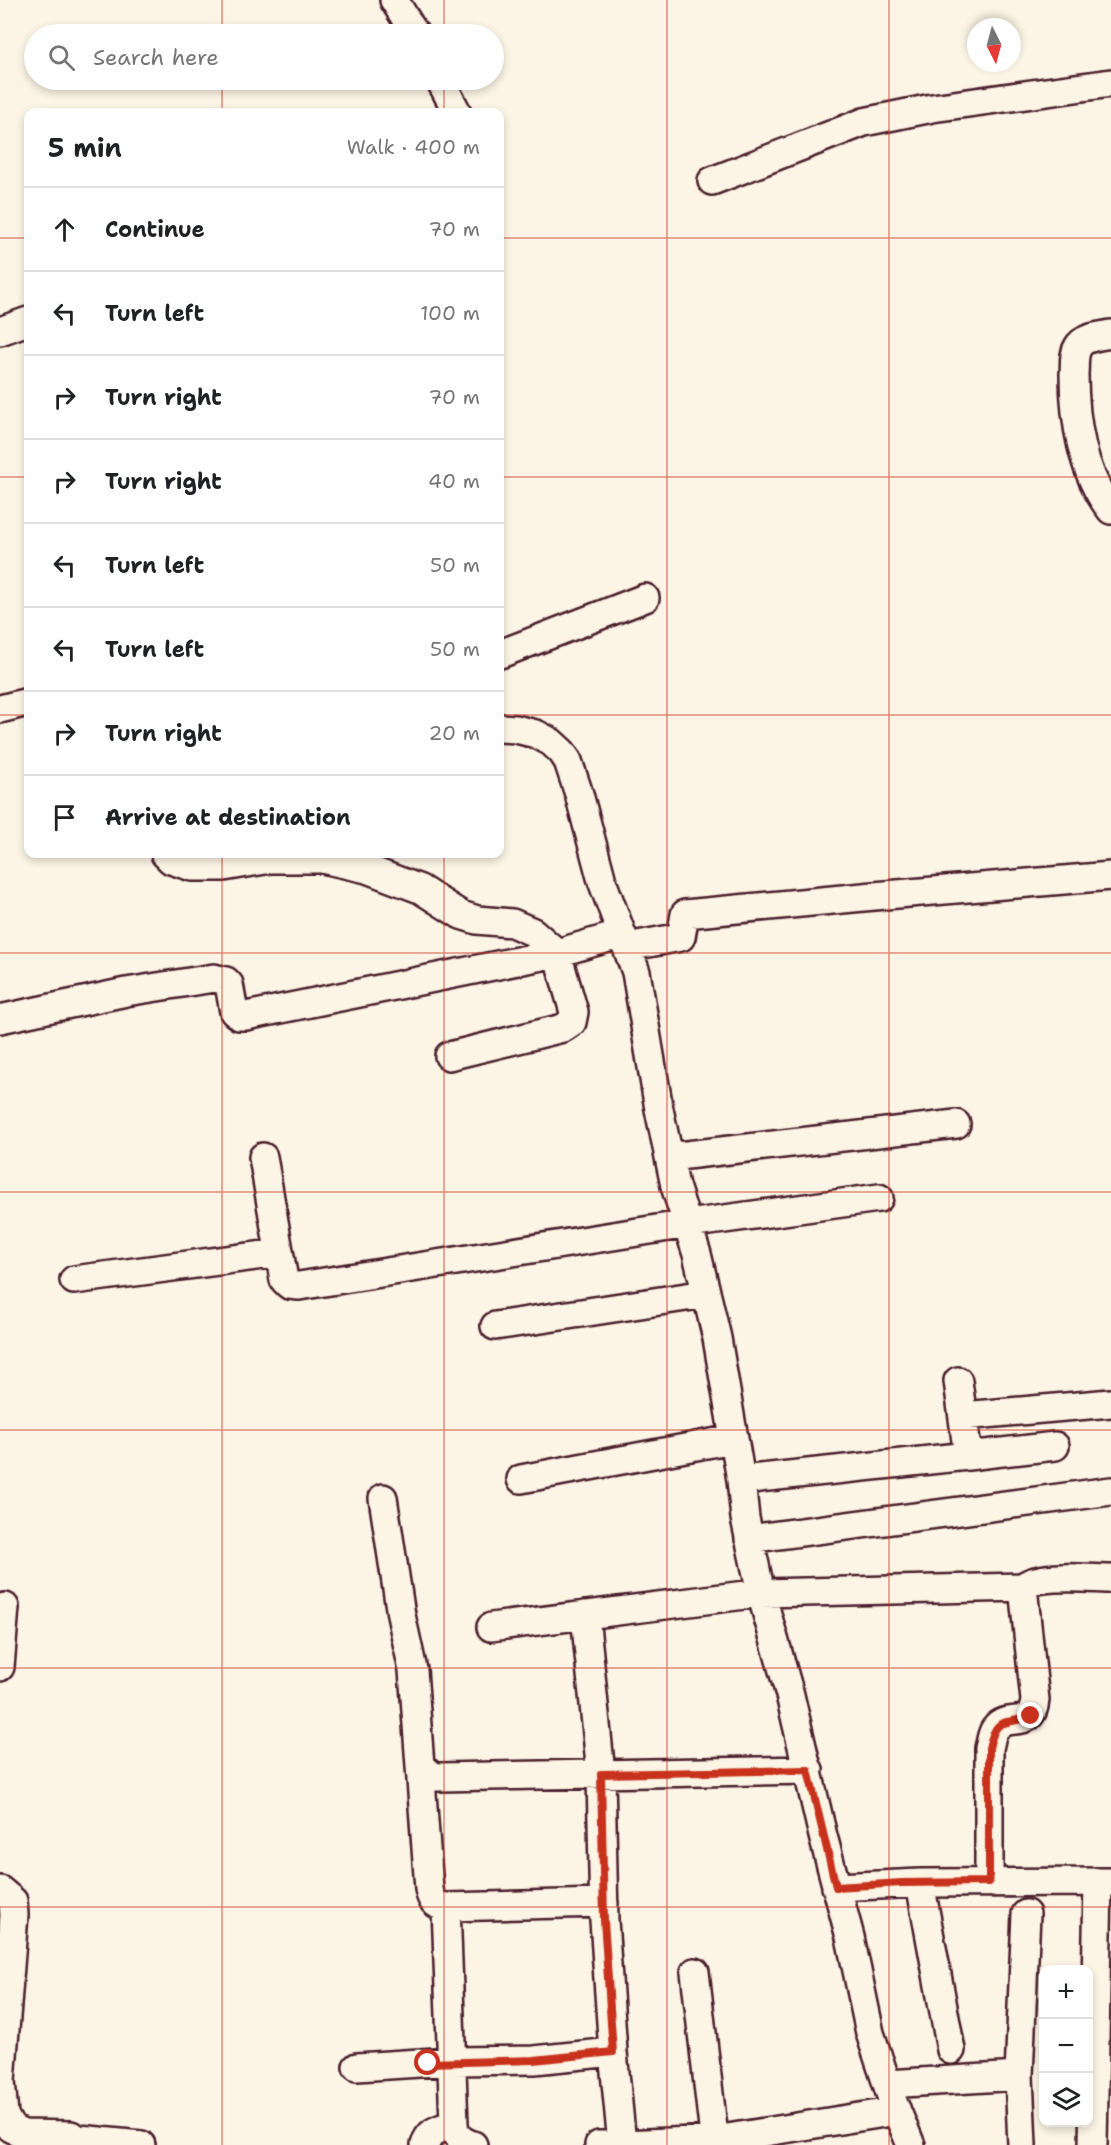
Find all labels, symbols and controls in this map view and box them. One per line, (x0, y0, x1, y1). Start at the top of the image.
north arrow (967, 18, 1021, 72)
search box (24, 24, 504, 90)
icon: search (45, 41, 78, 74)
text: Search here (93, 43, 219, 72)
text: 5 min (48, 130, 122, 165)
text: Walk · 400 m (347, 134, 480, 160)
icon: ahead (48, 213, 81, 246)
text: Continue (105, 215, 205, 244)
text: 70 m (428, 216, 480, 242)
icon: left (48, 297, 81, 330)
text: Turn left (105, 299, 204, 328)
text: 100 m (420, 300, 480, 326)
icon: right (48, 381, 81, 414)
text: Turn right (105, 383, 222, 412)
text: 70 m (428, 384, 480, 410)
icon: right (48, 465, 81, 498)
text: Turn right (105, 467, 222, 496)
text: 40 m (428, 468, 480, 494)
icon: left (48, 549, 81, 582)
text: Turn left (105, 551, 204, 580)
text: 50 m (430, 552, 480, 578)
icon: left (48, 633, 81, 666)
text: Turn left (105, 635, 204, 664)
text: 50 m (430, 636, 480, 662)
icon: right (48, 717, 81, 750)
text: Turn right (105, 719, 222, 748)
text: 20 m (429, 720, 480, 746)
icon: arrive (48, 801, 81, 834)
text: Arrive at destination (105, 803, 351, 832)
route end (1017, 1702, 1043, 1728)
map controls (1039, 1965, 1093, 2127)
button: + (1039, 1965, 1093, 2019)
button: − (1039, 2019, 1093, 2073)
route start (414, 2049, 440, 2075)
button: layers (1039, 2073, 1093, 2127)

